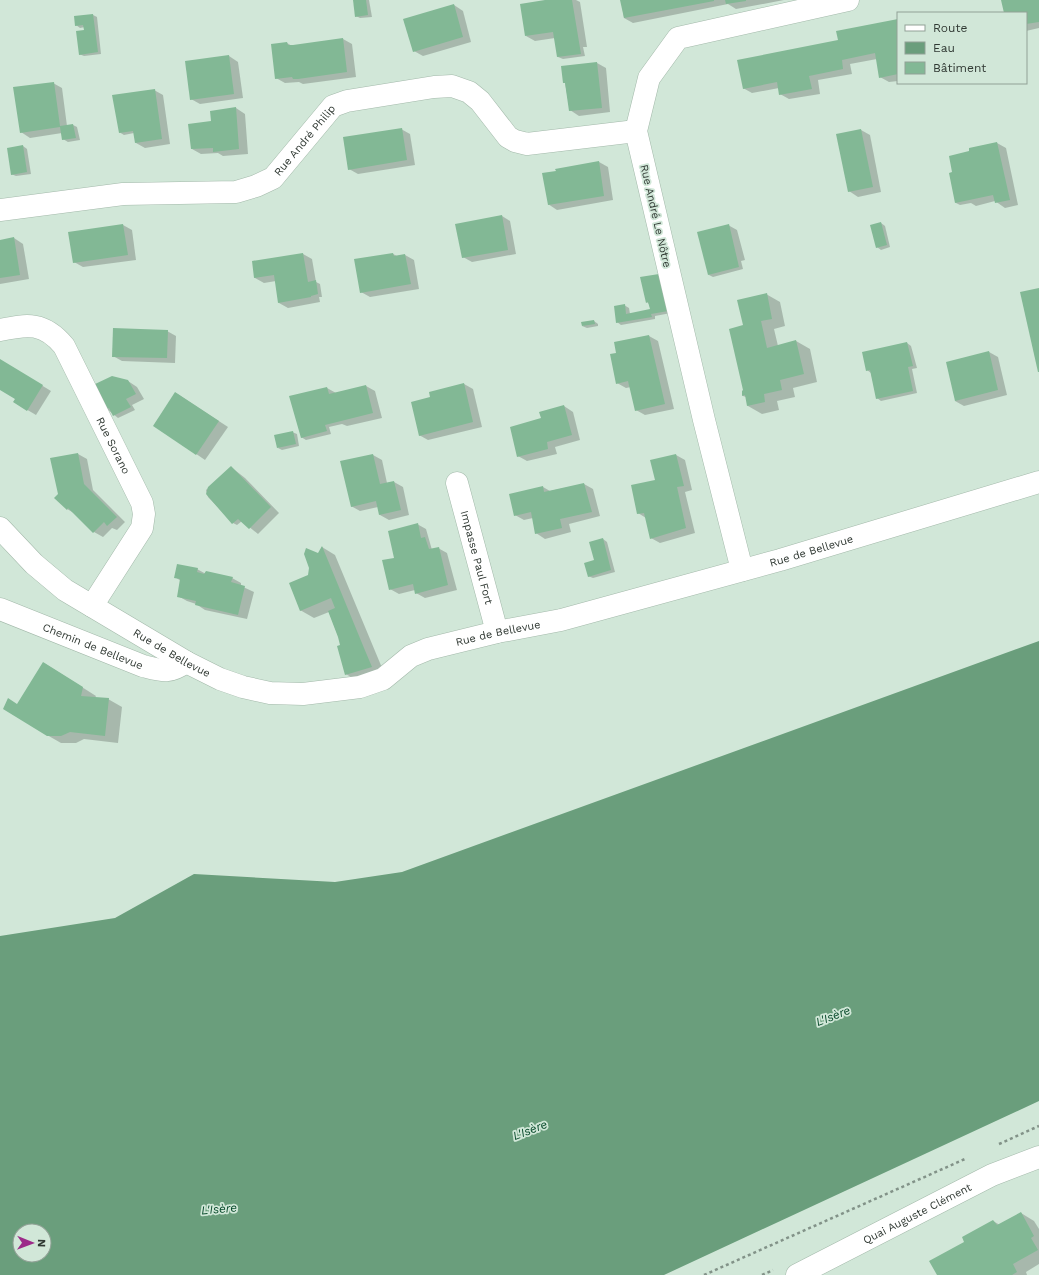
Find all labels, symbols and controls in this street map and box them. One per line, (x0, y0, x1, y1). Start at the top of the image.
legend (897, 12, 1027, 84)
text: Route (933, 21, 967, 35)
text: Eau (933, 41, 955, 55)
text: Bâtiment (933, 61, 986, 75)
street label: Rue André Philip (272, 102, 338, 179)
street label: Rue André Le Nôtre (637, 163, 674, 269)
street label: Rue Sorano (93, 415, 133, 476)
street label: Impasse Paul Fort (458, 509, 495, 606)
street label: Rue de Bellevue (768, 532, 855, 570)
street label: Rue de Bellevue (454, 618, 542, 649)
street label: Chemin de Bellevue (41, 621, 145, 672)
street label: Rue de Bellevue (131, 626, 212, 680)
water label: L'Isère (814, 1003, 852, 1029)
water label: L'Isère (511, 1117, 549, 1143)
street label: Quai Auguste Clément (861, 1180, 974, 1247)
water label: L'Isère (200, 1200, 238, 1218)
north arrow (12, 1223, 52, 1263)
text: N (35, 1239, 48, 1247)

